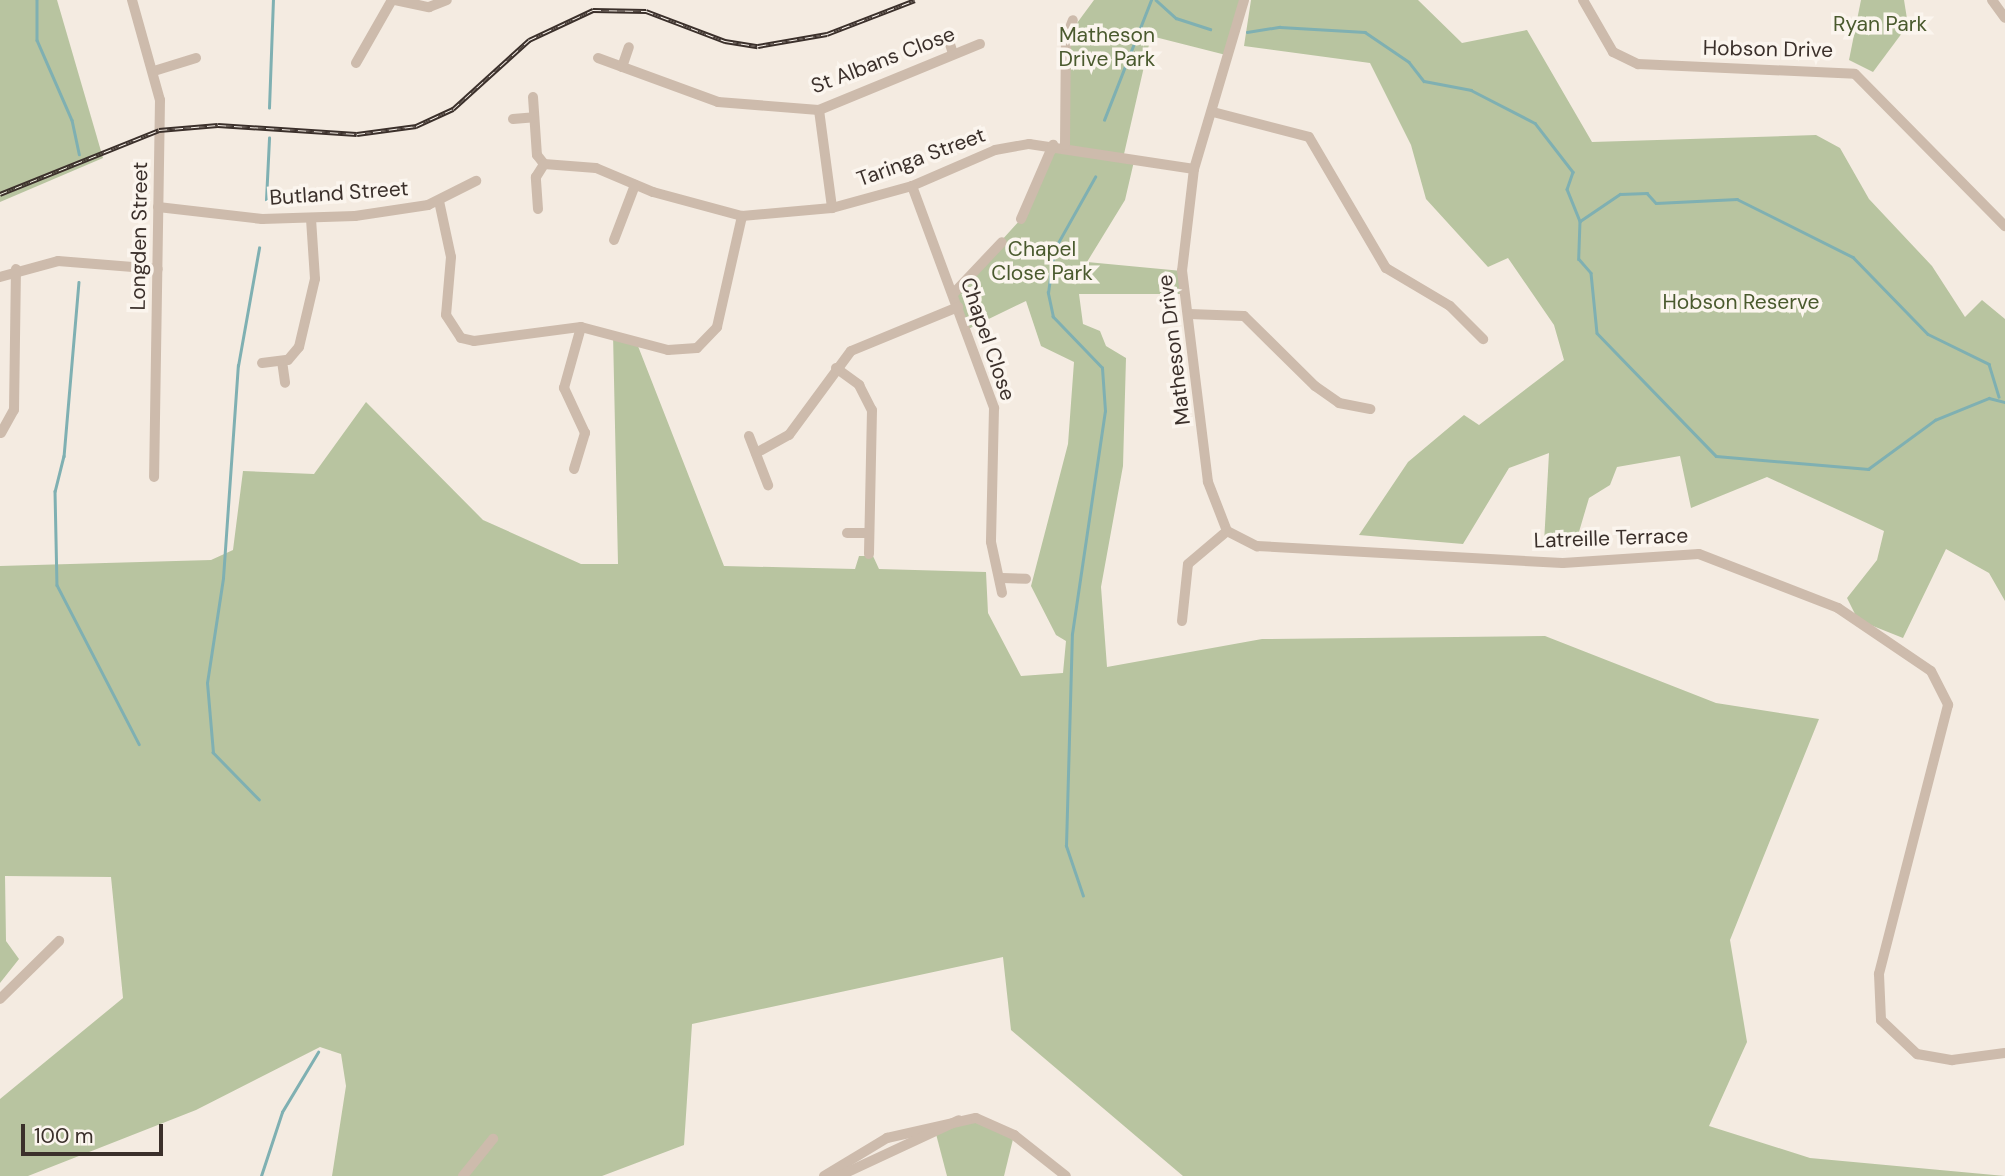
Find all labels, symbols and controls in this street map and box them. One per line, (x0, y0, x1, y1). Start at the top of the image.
park label: Ryan Park (1833, 11, 1927, 37)
street label: St Albans Close (808, 21, 958, 99)
park label: Matheson Drive Park (1059, 22, 1155, 72)
street label: Hobson Drive (1703, 35, 1833, 63)
street label: Taringa Street (853, 122, 989, 192)
street label: Longden Street (125, 161, 153, 311)
street label: Butland Street (269, 176, 409, 210)
park label: Chapel Close Park (991, 236, 1093, 286)
street label: Matheson Drive (1152, 273, 1196, 427)
street label: Chapel Close (955, 274, 1021, 404)
park label: Hobson Reserve (1662, 289, 1820, 315)
street label: Latreille Terrace (1533, 523, 1689, 553)
scale bar (24, 1110, 166, 1154)
text: 100 m (34, 1122, 94, 1150)

